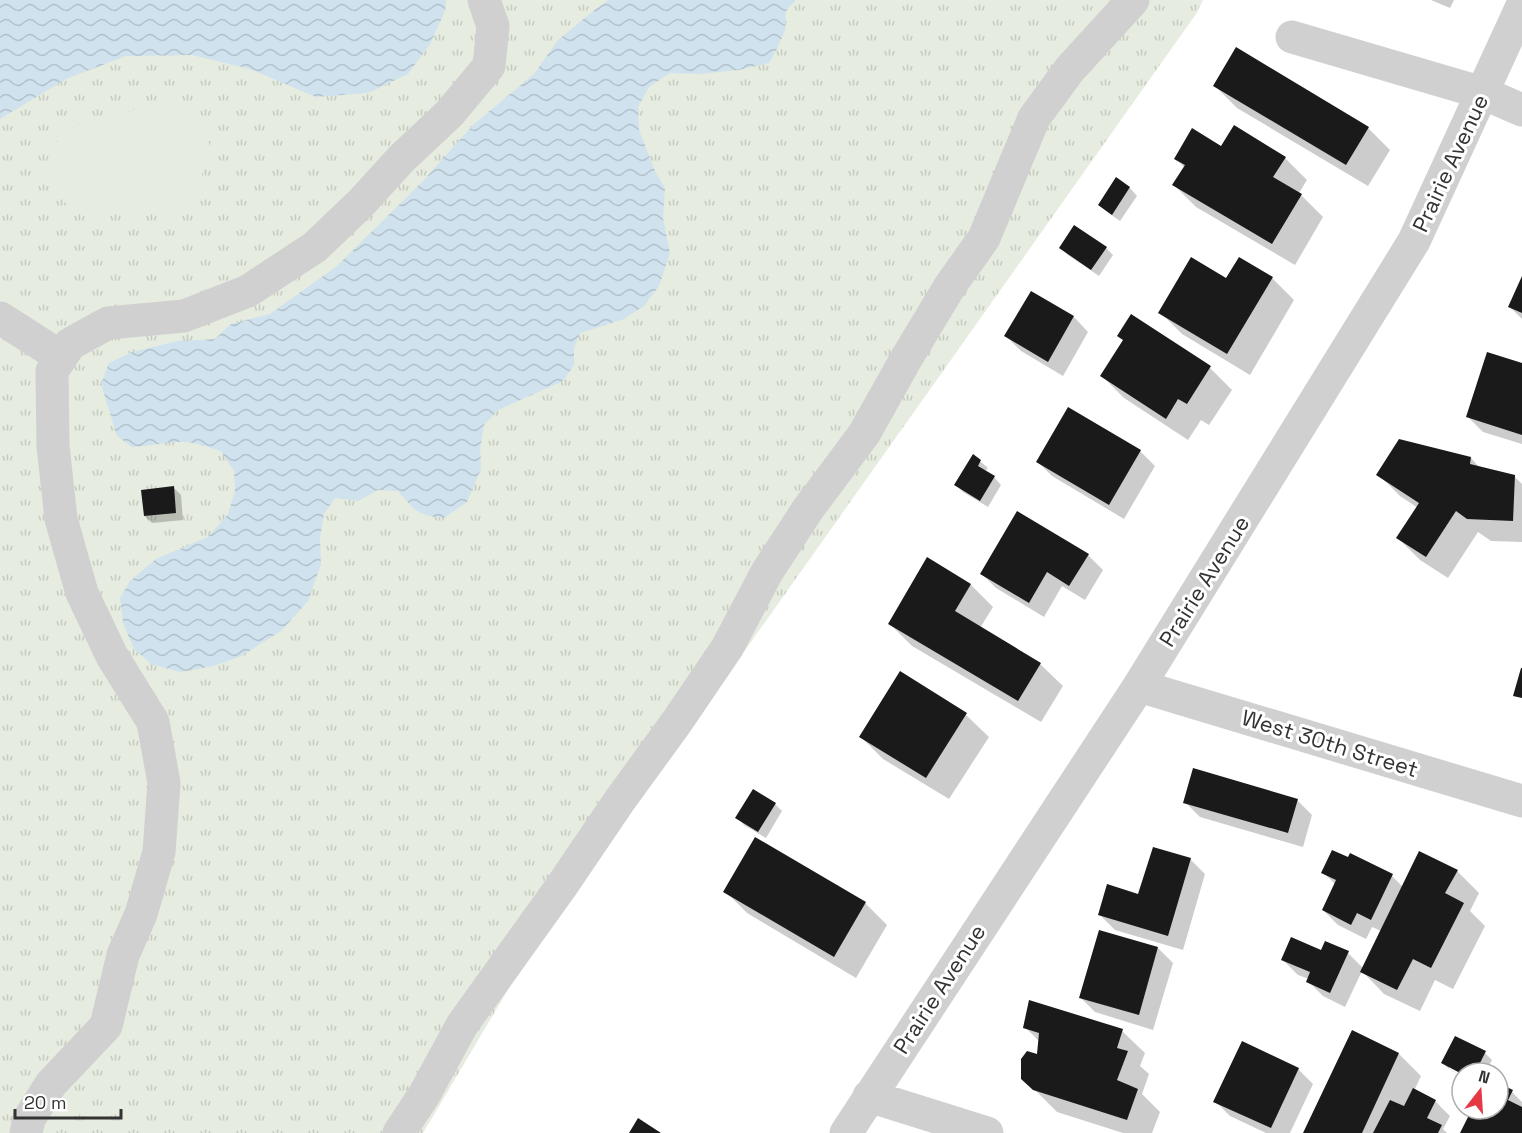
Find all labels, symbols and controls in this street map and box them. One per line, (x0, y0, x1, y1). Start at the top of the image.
street label: Prairie Avenue (1406, 90, 1494, 236)
street label: Prairie Avenue (1153, 510, 1255, 652)
street label: West 30th Street (1238, 703, 1422, 783)
street label: Prairie Avenue (887, 919, 991, 1059)
north arrow (1450, 1061, 1510, 1121)
text: N (1476, 1066, 1492, 1089)
scale bar (15, 1082, 122, 1120)
text: 20 m (24, 1091, 67, 1114)

